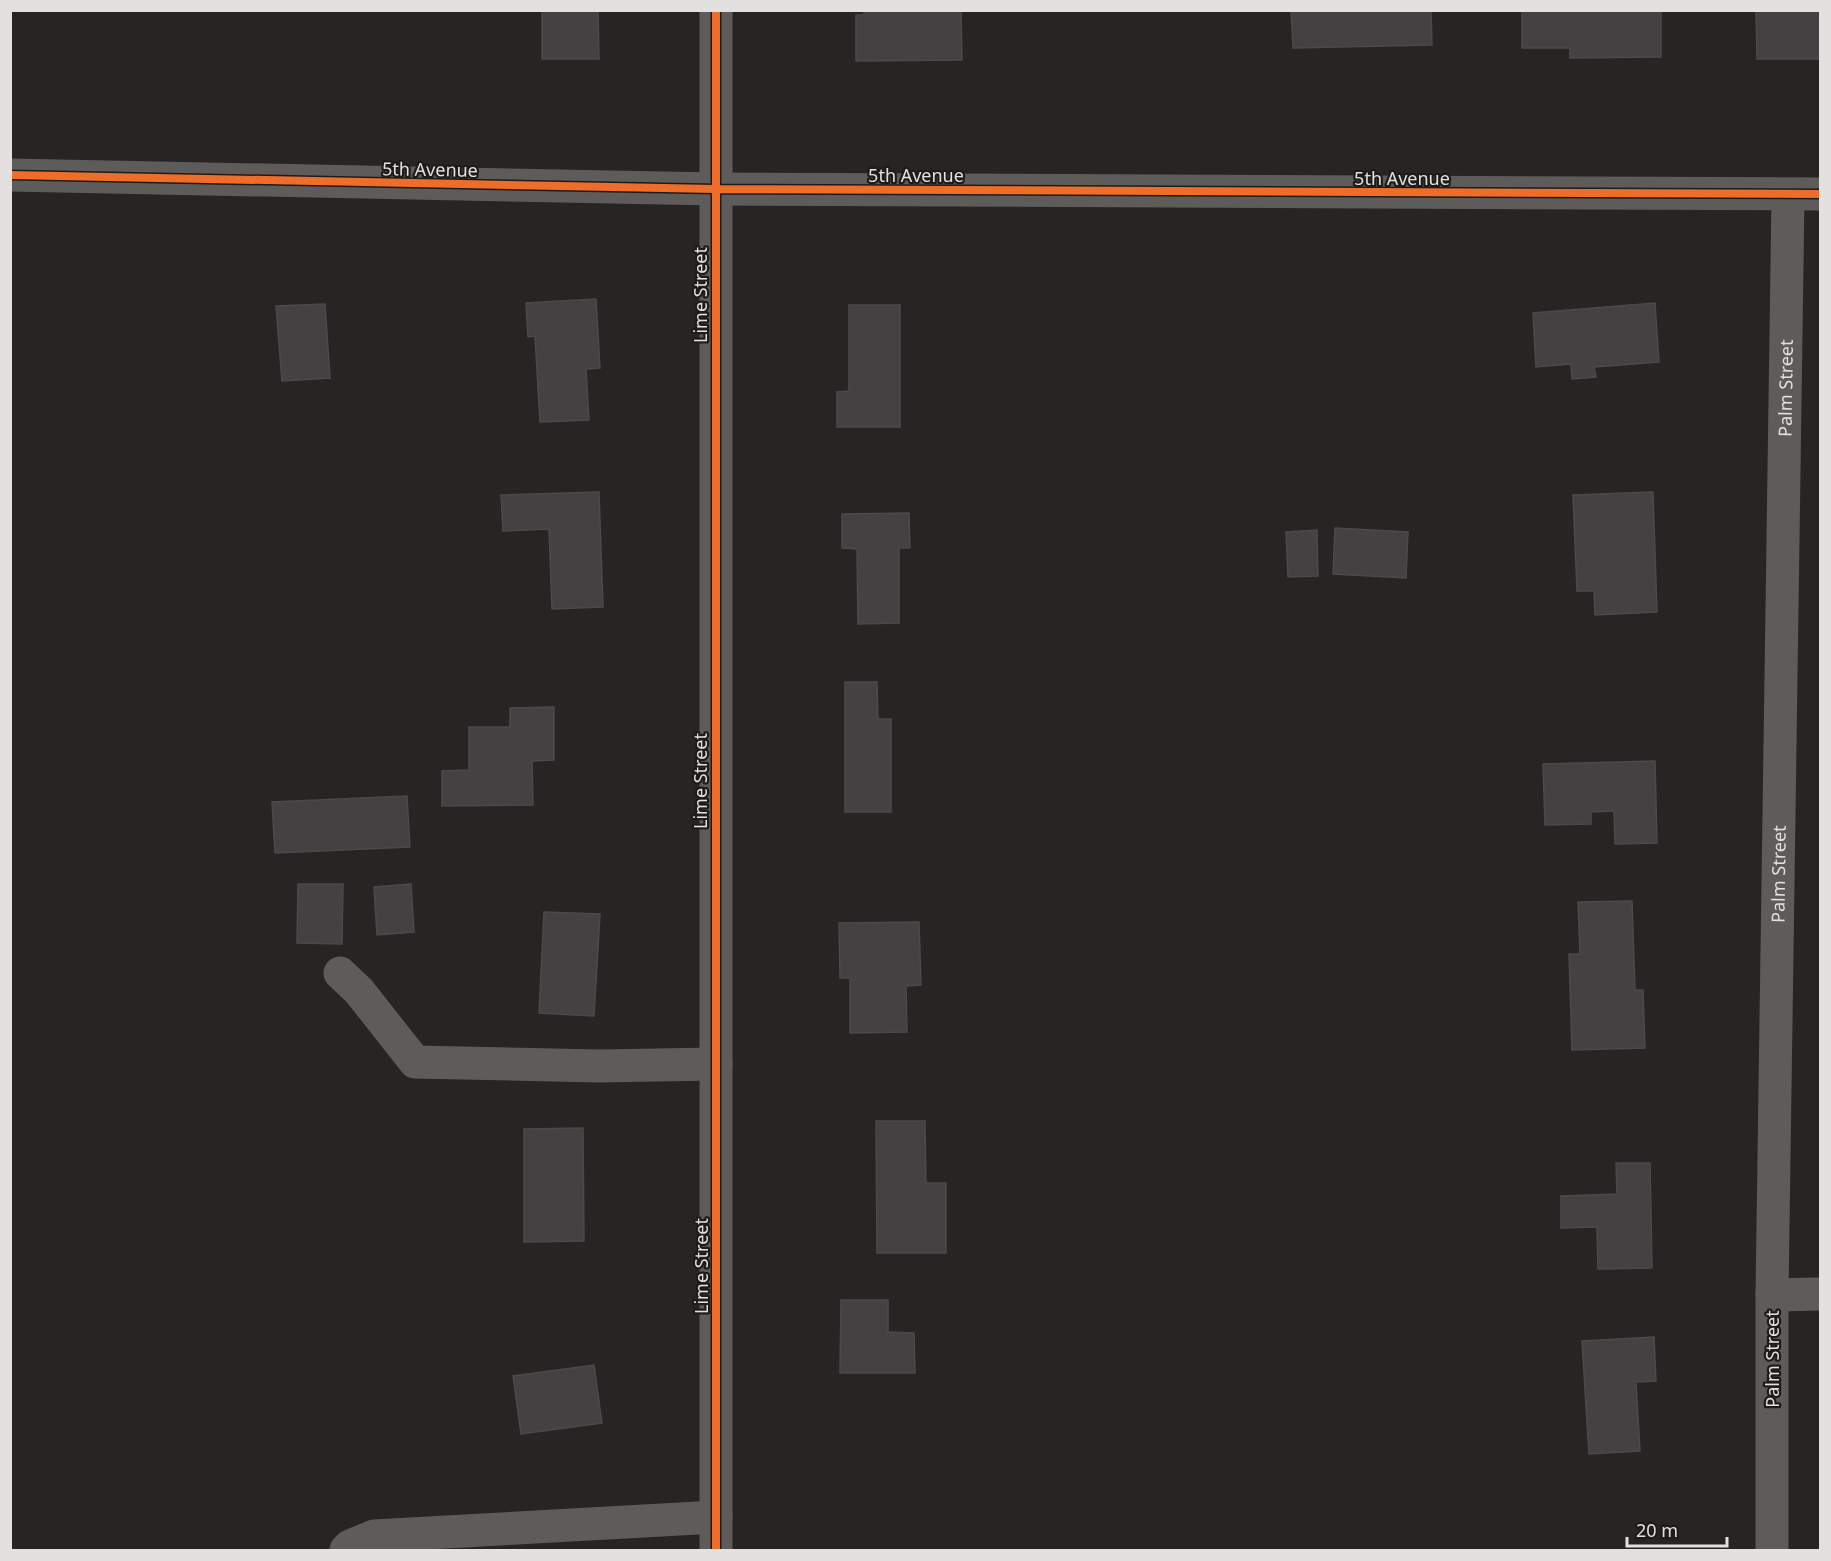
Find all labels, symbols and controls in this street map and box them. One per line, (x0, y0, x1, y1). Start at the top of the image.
street label: 5th Avenue (382, 156, 478, 182)
street label: 5th Avenue (868, 163, 964, 187)
street label: 5th Avenue (1354, 166, 1450, 190)
street label: Lime Street (688, 247, 712, 343)
street label: Palm Street (1772, 339, 1798, 437)
street label: Lime Street (688, 733, 712, 829)
street label: Palm Street (1765, 825, 1791, 923)
street label: Lime Street (689, 1218, 713, 1314)
street label: Palm Street (1760, 1310, 1784, 1408)
scale bar (1627, 1510, 1728, 1548)
text: 20 m (1636, 1518, 1678, 1542)

